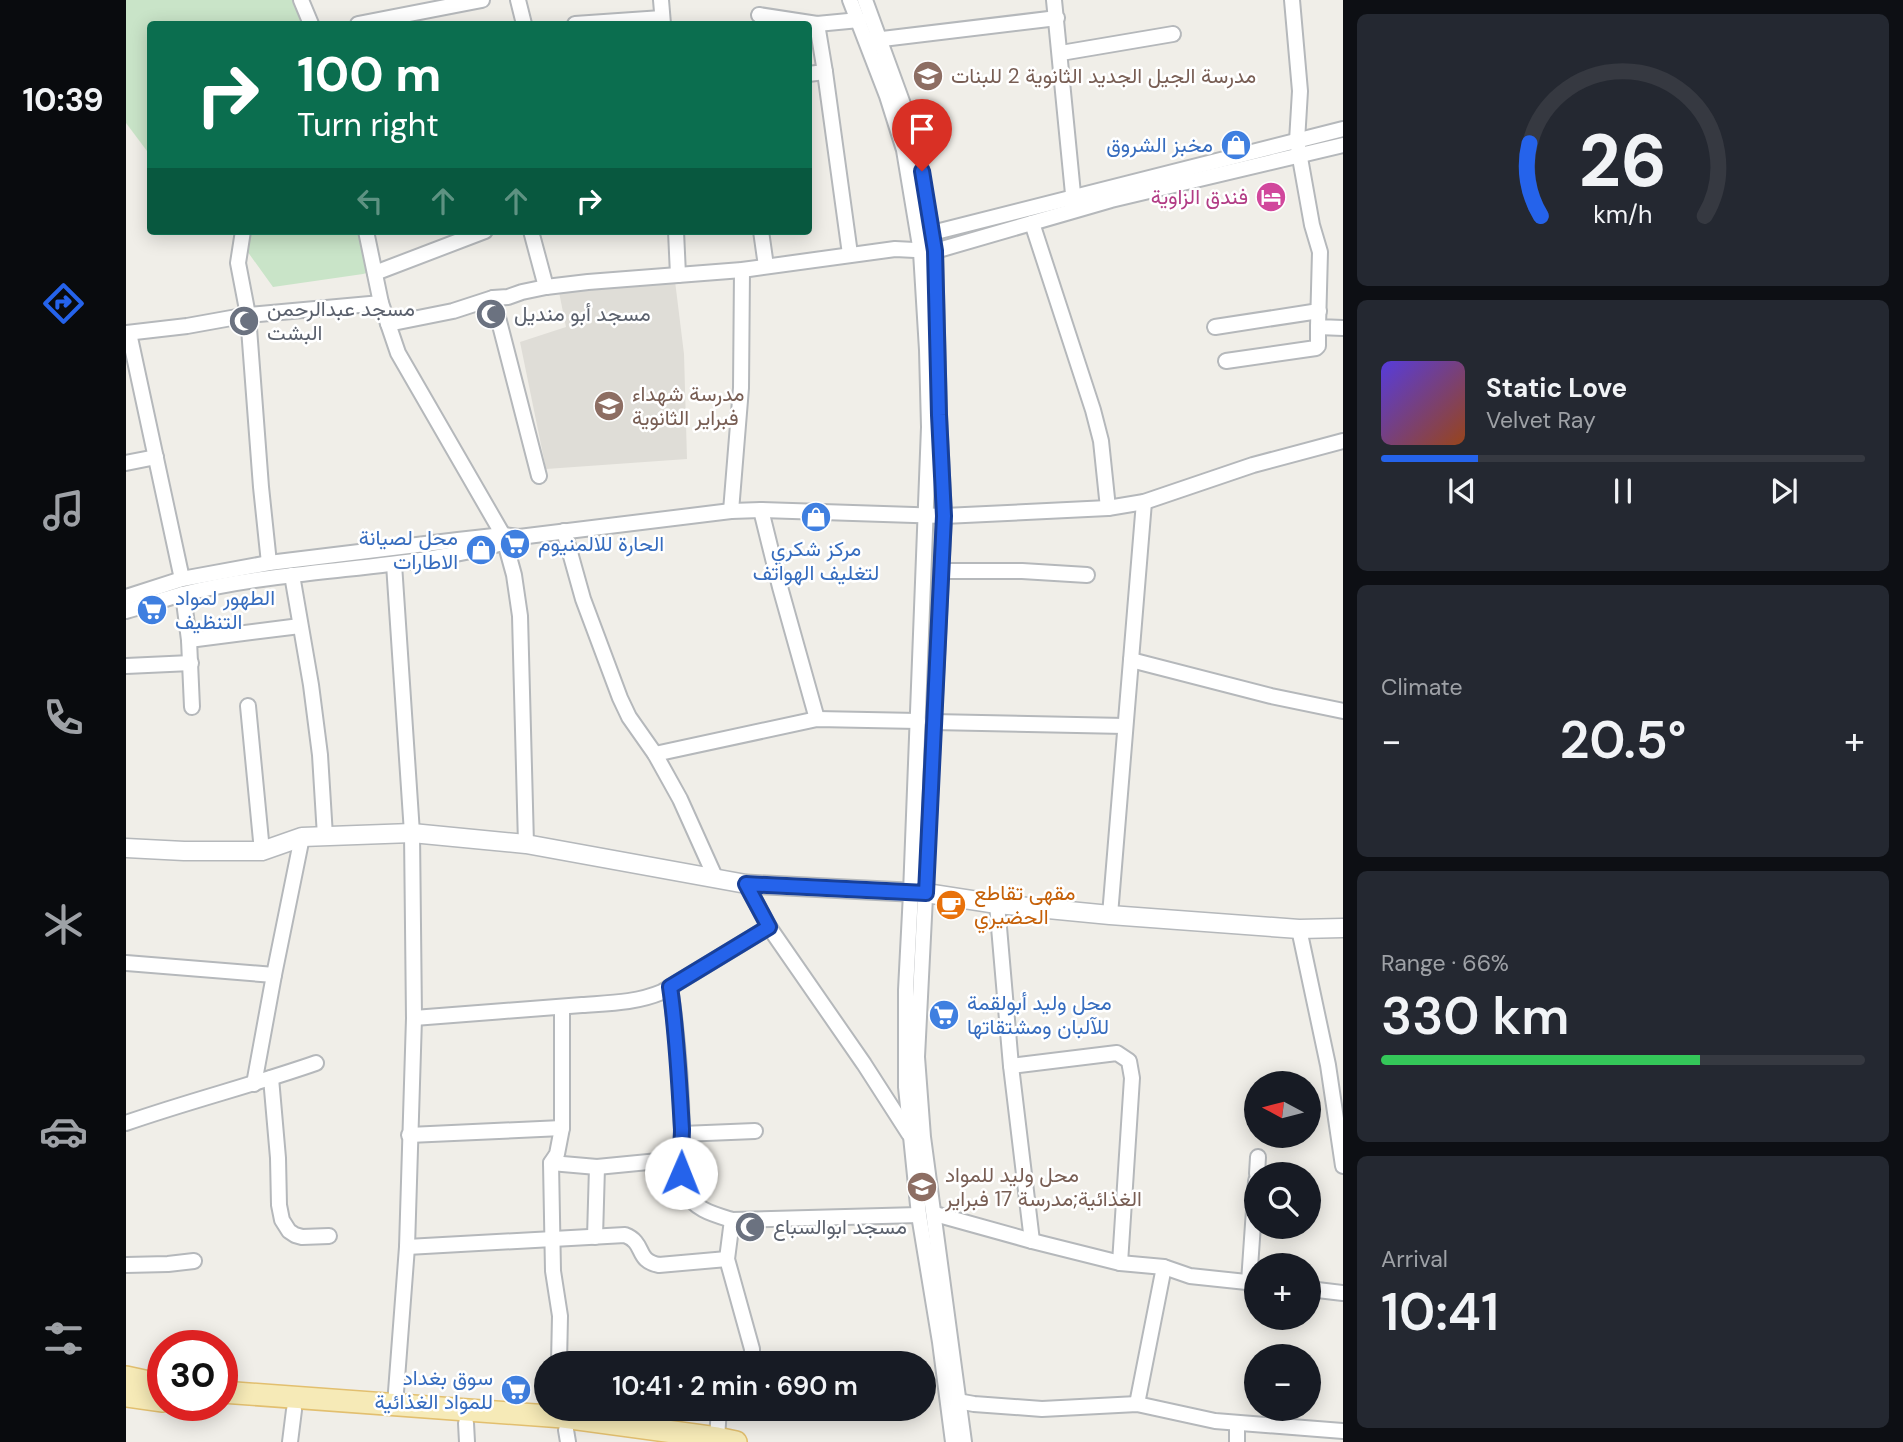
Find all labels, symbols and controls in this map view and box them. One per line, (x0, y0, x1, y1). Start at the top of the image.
text: 100 m (297, 42, 441, 106)
icon: right (182, 49, 273, 140)
school or university icon: مدرسة الجيل الجديد الثانوية 2 للبنات (911, 59, 945, 93)
place label: مدرسة الجيل الجديد الثانوية 2 للبنات (951, 62, 1256, 90)
text: 10:39 (22, 79, 104, 121)
pin (892, 99, 952, 171)
text: Turn right (297, 104, 439, 146)
icon: arrive (903, 110, 941, 148)
text: 26 (1579, 114, 1667, 209)
shop icon: مخبز الشروق (1219, 128, 1253, 162)
place label: مخبز الشروق (1106, 131, 1213, 159)
hotel icon: فندق الزاوية (1254, 180, 1288, 214)
icon: left (351, 182, 389, 220)
icon: ahead (424, 182, 462, 220)
icon: ahead (497, 182, 535, 220)
icon: right (570, 182, 608, 220)
place label: فندق الزاوية (1151, 183, 1248, 211)
text: km/h (1593, 198, 1653, 231)
icon: directions (39, 279, 88, 328)
place label: مسجد عبدالرحمن البشت (267, 295, 415, 347)
mosque icon: مسجد أبو منديل (474, 297, 508, 331)
place label: مسجد أبو منديل (514, 300, 651, 328)
mosque icon: مسجد عبدالرحمن البشت (227, 304, 261, 338)
text: Static Love (1486, 371, 1627, 405)
place label: مدرسة شهداء فبراير الثانوية (632, 380, 745, 432)
school or university icon: مدرسة شهداء فبراير الثانوية (592, 389, 626, 423)
text: Velvet Ray (1486, 405, 1596, 435)
icon: previous (1443, 472, 1481, 510)
icon: pause (1604, 472, 1642, 510)
icon: next (1765, 472, 1803, 510)
icon: music (39, 486, 88, 535)
shop icon: مركز شكري لتغليف الهواتف (799, 500, 833, 534)
place label: محل لصيانة الاطارات (359, 524, 458, 576)
supermarket icon: الحارة للالمنيوم (498, 527, 532, 561)
place label: الحارة للالمنيوم (538, 530, 664, 558)
shop icon: محل لصيانة الاطارات (464, 533, 498, 567)
place label: مركز شكري لتغليف الهواتف (753, 535, 879, 587)
place label: الطهور لمواد التنظيف (175, 584, 275, 636)
supermarket icon: الطهور لمواد التنظيف (135, 593, 169, 627)
text: Climate (1381, 672, 1463, 702)
icon: phone (39, 693, 88, 742)
text: 20.5° (1560, 706, 1686, 774)
text: − (1381, 716, 1402, 766)
text: + (1844, 716, 1865, 766)
place label: مقهى تقاطع الحضيري (974, 879, 1075, 934)
cafe icon: مقهى تقاطع الحضيري (934, 888, 968, 922)
icon: climate (39, 900, 88, 949)
text: Range · 66% (1381, 948, 1509, 978)
text: 330 km (1381, 982, 1569, 1050)
place label: محل وليد أبولقمة للآلبان ومشتقاتها (967, 989, 1112, 1041)
supermarket icon: محل وليد أبولقمة للآلبان ومشتقاتها (927, 998, 961, 1032)
north arrow (1244, 1071, 1321, 1148)
map controls (1244, 1071, 1321, 1421)
icon: car (39, 1107, 88, 1156)
position arrow (644, 1136, 718, 1210)
place label: محل وليد للمواد الغذائية;مدرسة 17 فبراير (944, 1161, 1142, 1213)
button: search (1244, 1162, 1321, 1239)
school or university icon: محل وليد للمواد الغذائية;مدرسة 17 فبراير (905, 1170, 939, 1204)
mosque icon: مسجد ابوالسباع (733, 1210, 767, 1244)
place label: مسجد ابوالسباع (773, 1213, 907, 1241)
text: Arrival (1381, 1244, 1448, 1274)
button: + (1244, 1253, 1321, 1330)
text: 10:41 (1381, 1278, 1499, 1346)
icon: filters (39, 1314, 88, 1363)
speed limit sign: 30 (147, 1330, 238, 1421)
button: − (1244, 1344, 1321, 1421)
place label: سوق بغداد للمواد الغذائية (374, 1364, 493, 1416)
text: 10:41 · 2 min · 690 m (612, 1369, 858, 1403)
supermarket icon: سوق بغداد للمواد الغذائية (499, 1373, 533, 1407)

